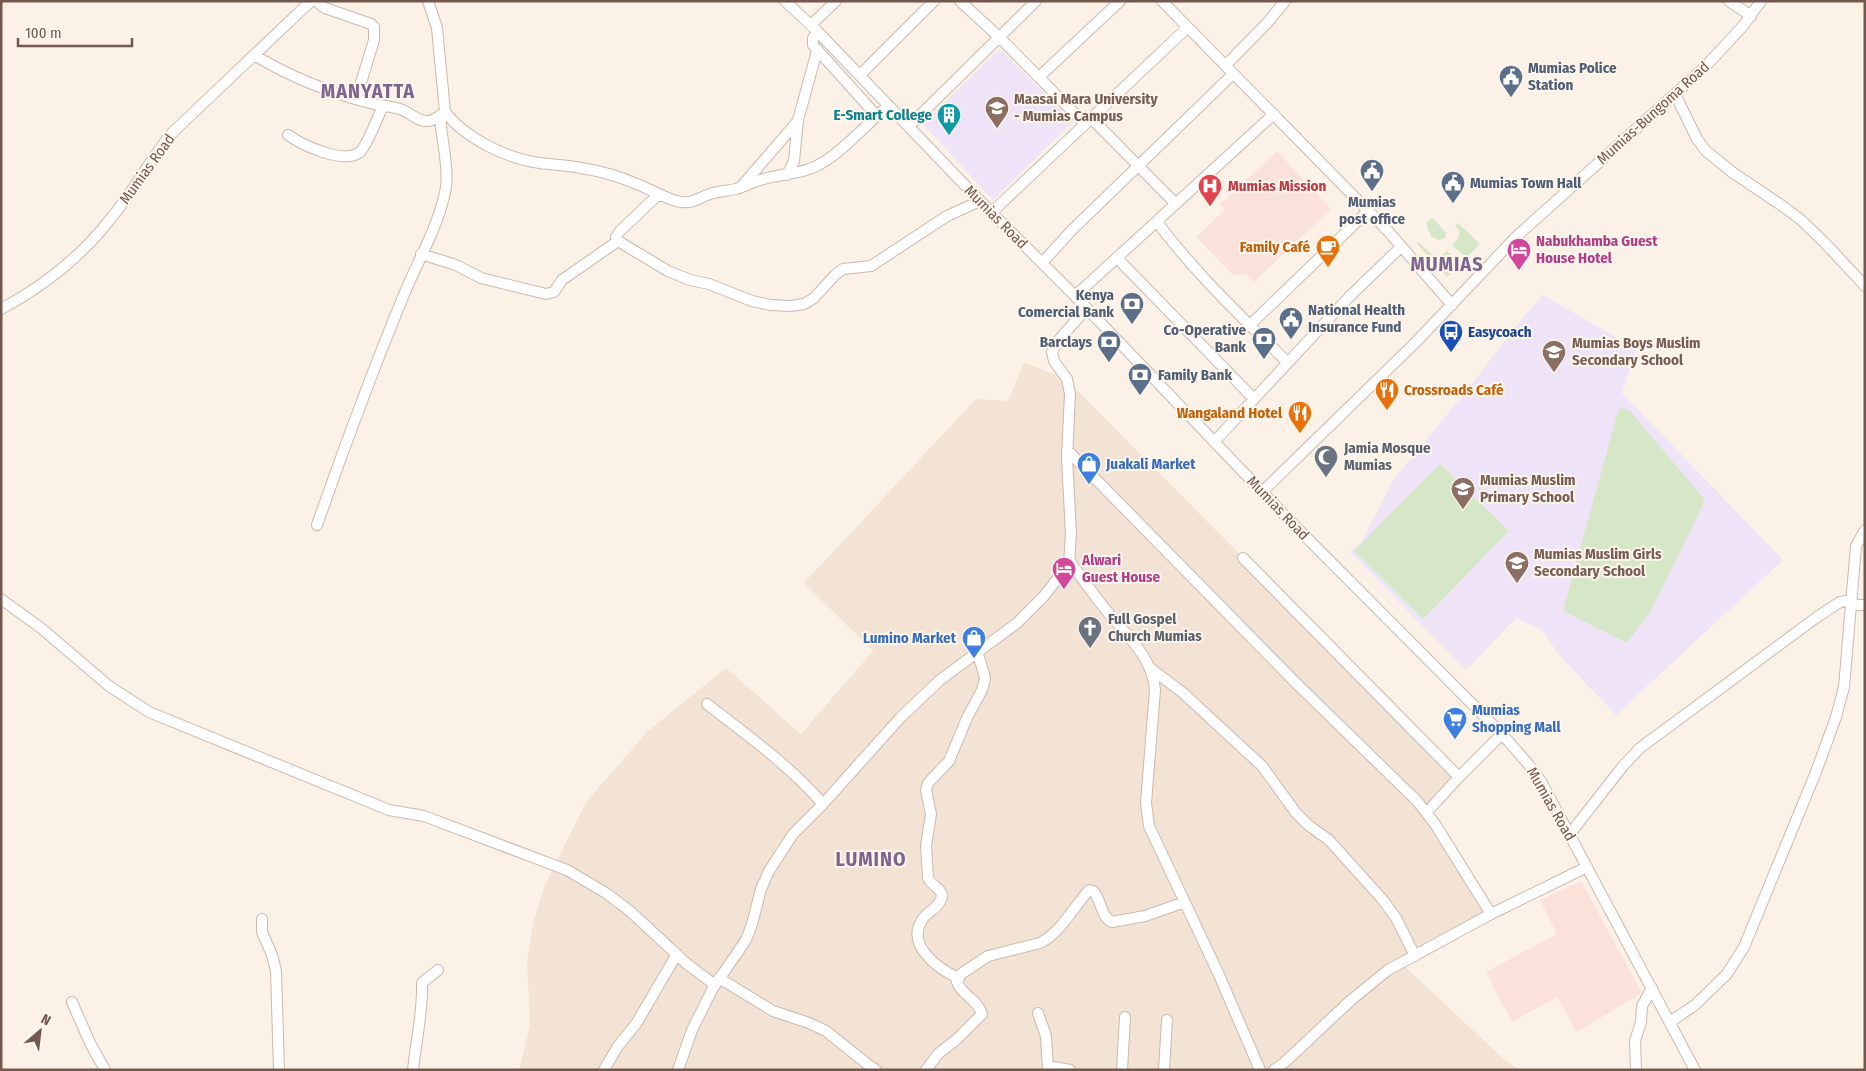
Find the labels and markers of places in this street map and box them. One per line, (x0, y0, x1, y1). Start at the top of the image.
place label: Mumias Police Station (1528, 59, 1617, 94)
public building icon: Mumias Police Station (1498, 64, 1524, 98)
place label: Maasai Mara University - Mumias Campus (1014, 90, 1159, 125)
school or university icon: Maasai Mara University - Mumias Campus (984, 95, 1010, 129)
building icon: E-Smart College (936, 102, 962, 136)
place label: E-Smart College (834, 106, 932, 124)
public building icon: Mumias post office (1359, 158, 1385, 192)
public building icon: Mumias Town Hall (1440, 170, 1466, 204)
hospital icon: Mumias Mission (1197, 173, 1223, 207)
place label: Mumias Town Hall (1470, 174, 1582, 192)
place label: Mumias Mission (1228, 177, 1327, 195)
place label: Mumias post office (1339, 193, 1405, 228)
place label: Nabukhamba Guest House Hotel (1536, 232, 1658, 267)
cafe icon: Family Café (1315, 234, 1341, 268)
hotel icon: Nabukhamba Guest House Hotel (1506, 237, 1532, 271)
place label: Family Café (1240, 238, 1310, 256)
place label: Kenya Comercial Bank (1018, 286, 1115, 321)
bank icon: Kenya Comercial Bank (1119, 291, 1145, 325)
place label: National Health Insurance Fund (1308, 301, 1405, 336)
public building icon: National Health Insurance Fund (1278, 306, 1304, 340)
bus stop icon: Easycoach (1438, 319, 1464, 353)
place label: Co-Operative Bank (1163, 321, 1246, 356)
place label: Easycoach (1468, 323, 1532, 341)
bank icon: Co-Operative Bank (1251, 326, 1277, 360)
bank icon: Barclays (1096, 329, 1122, 363)
place label: Barclays (1040, 333, 1092, 351)
place label: Mumias Boys Muslim Secondary School (1572, 334, 1701, 369)
school or university icon: Mumias Boys Muslim Secondary School (1541, 339, 1567, 373)
bank icon: Family Bank (1127, 362, 1153, 396)
place label: Family Bank (1158, 366, 1232, 384)
restaurant icon: Crossroads Café (1374, 377, 1400, 411)
place label: Crossroads Café (1404, 381, 1504, 399)
restaurant icon: Wangaland Hotel (1287, 400, 1313, 434)
place label: Wangaland Hotel (1177, 404, 1283, 422)
place label: Jamia Mosque Mumias (1343, 439, 1431, 474)
mosque icon: Jamia Mosque Mumias (1313, 444, 1339, 478)
shop icon: Juakali Market (1076, 451, 1102, 485)
place label: Juakali Market (1105, 455, 1196, 473)
place label: Mumias Muslim Primary School (1480, 471, 1576, 506)
school or university icon: Mumias Muslim Primary School (1450, 476, 1476, 510)
place label: Mumias Muslim Girls Secondary School (1534, 545, 1662, 580)
school or university icon: Mumias Muslim Girls Secondary School (1504, 550, 1530, 584)
place label: Alwari Guest House (1081, 551, 1161, 586)
hotel icon: Alwari Guest House (1051, 556, 1077, 590)
place label: Full Gospel Church Mumias (1108, 610, 1202, 645)
church icon: Full Gospel Church Mumias (1077, 615, 1103, 649)
shop icon: Lumino Market (961, 625, 987, 659)
place label: Lumino Market (863, 629, 957, 647)
place label: Mumias Shopping Mall (1472, 701, 1561, 736)
supermarket icon: Mumias Shopping Mall (1442, 706, 1468, 740)

